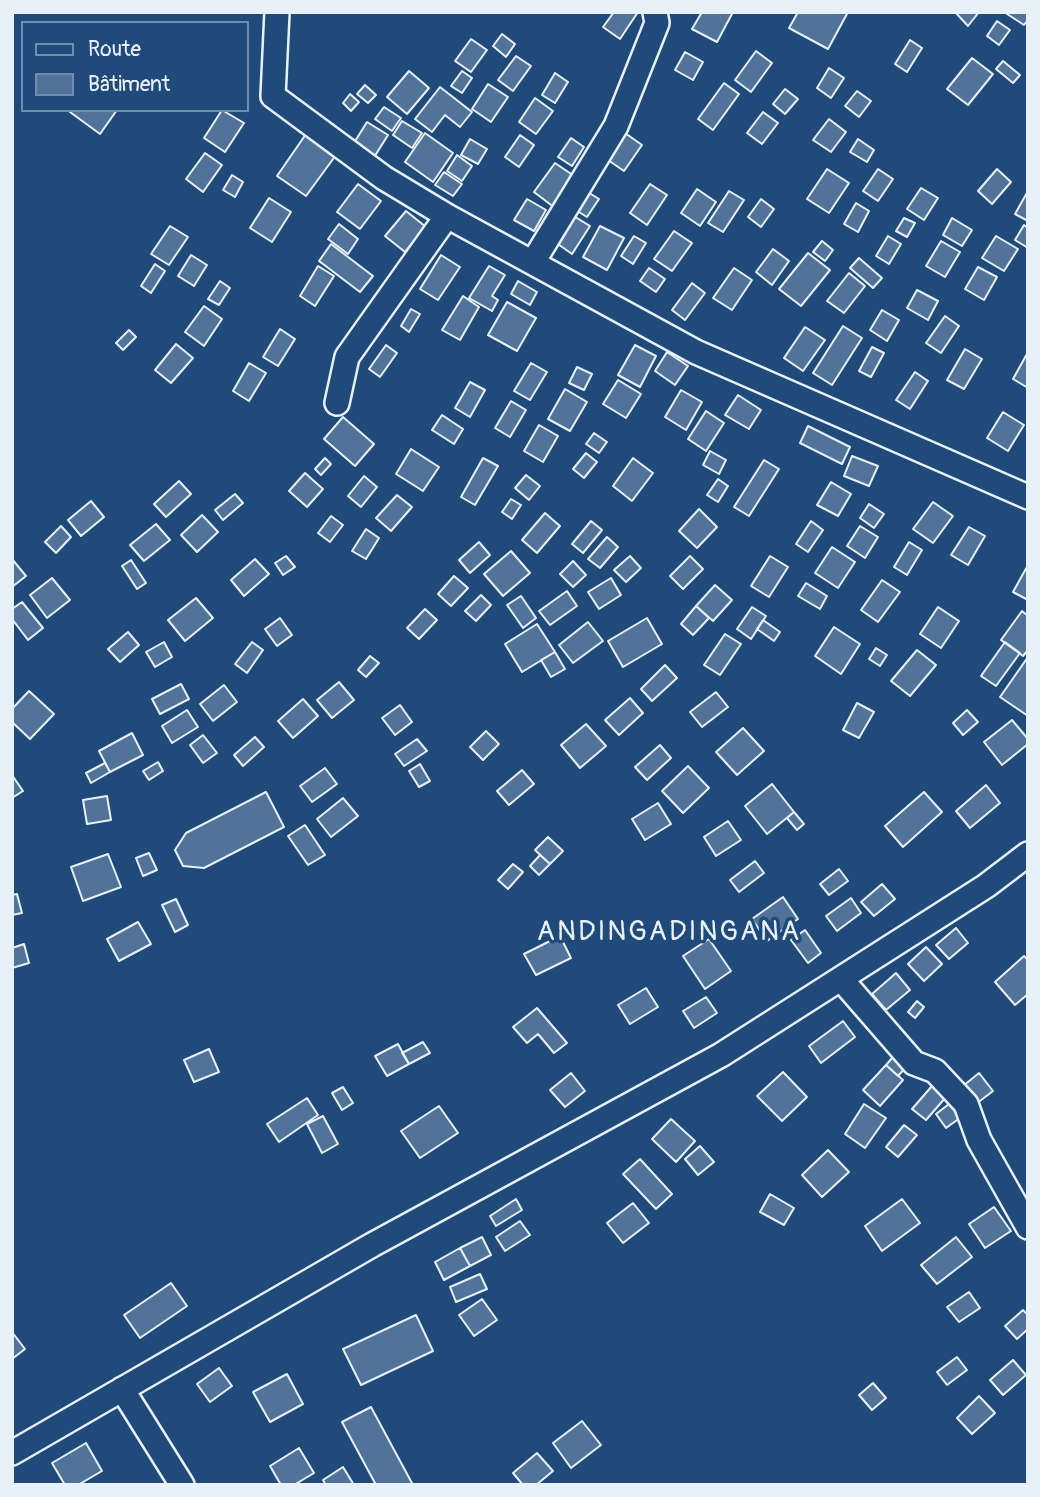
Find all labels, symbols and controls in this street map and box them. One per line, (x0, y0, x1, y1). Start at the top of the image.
legend (21, 21, 248, 112)
text: Route (88, 36, 141, 63)
text: Bâtiment (88, 71, 170, 98)
district label: ANDINGADINGANA (539, 916, 799, 950)

